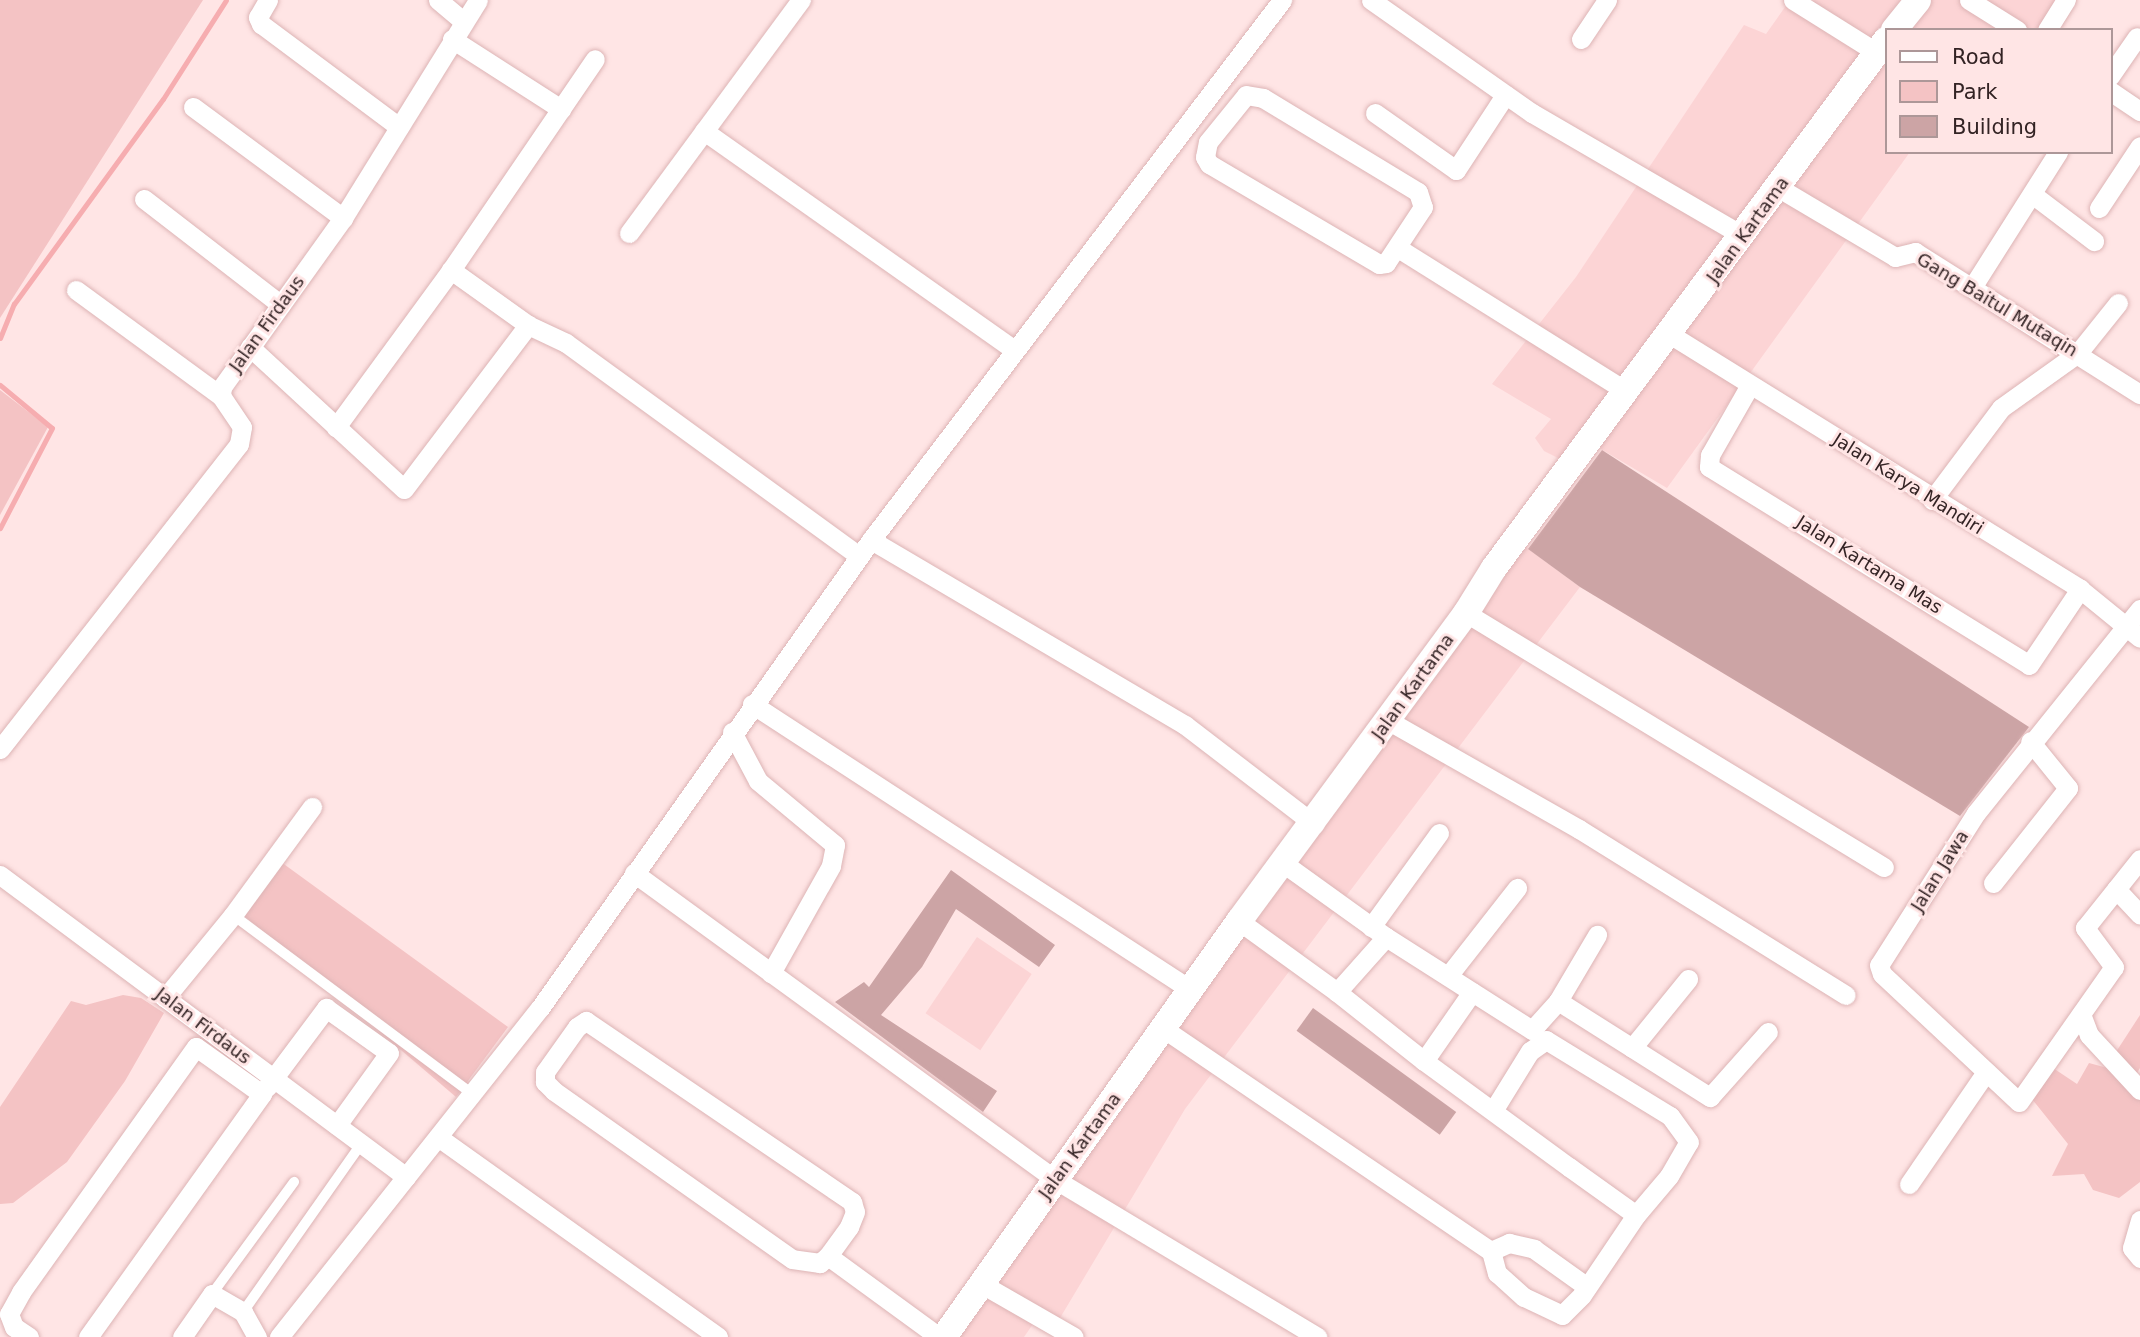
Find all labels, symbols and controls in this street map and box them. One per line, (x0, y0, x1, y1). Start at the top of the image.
legend (1884, 28, 2112, 154)
text: Road (1952, 45, 2005, 69)
text: Park (1952, 80, 1997, 104)
text: Building (1952, 115, 2037, 139)
street label: Jalan Kartama (1702, 173, 1794, 287)
street label: Gang Baitul Mutaqin (1913, 248, 2081, 362)
street label: Jalan Firdaus (225, 272, 309, 376)
street label: Jalan Karya Mandiri (1829, 429, 1987, 539)
street label: Jalan Kartama Mas (1792, 511, 1946, 619)
street label: Jalan Kartama (1367, 630, 1459, 744)
street label: Jalan Jawa (1907, 826, 1973, 916)
street label: Jalan Firdaus (151, 983, 255, 1069)
street label: Jalan Kartama (1034, 1089, 1126, 1203)

